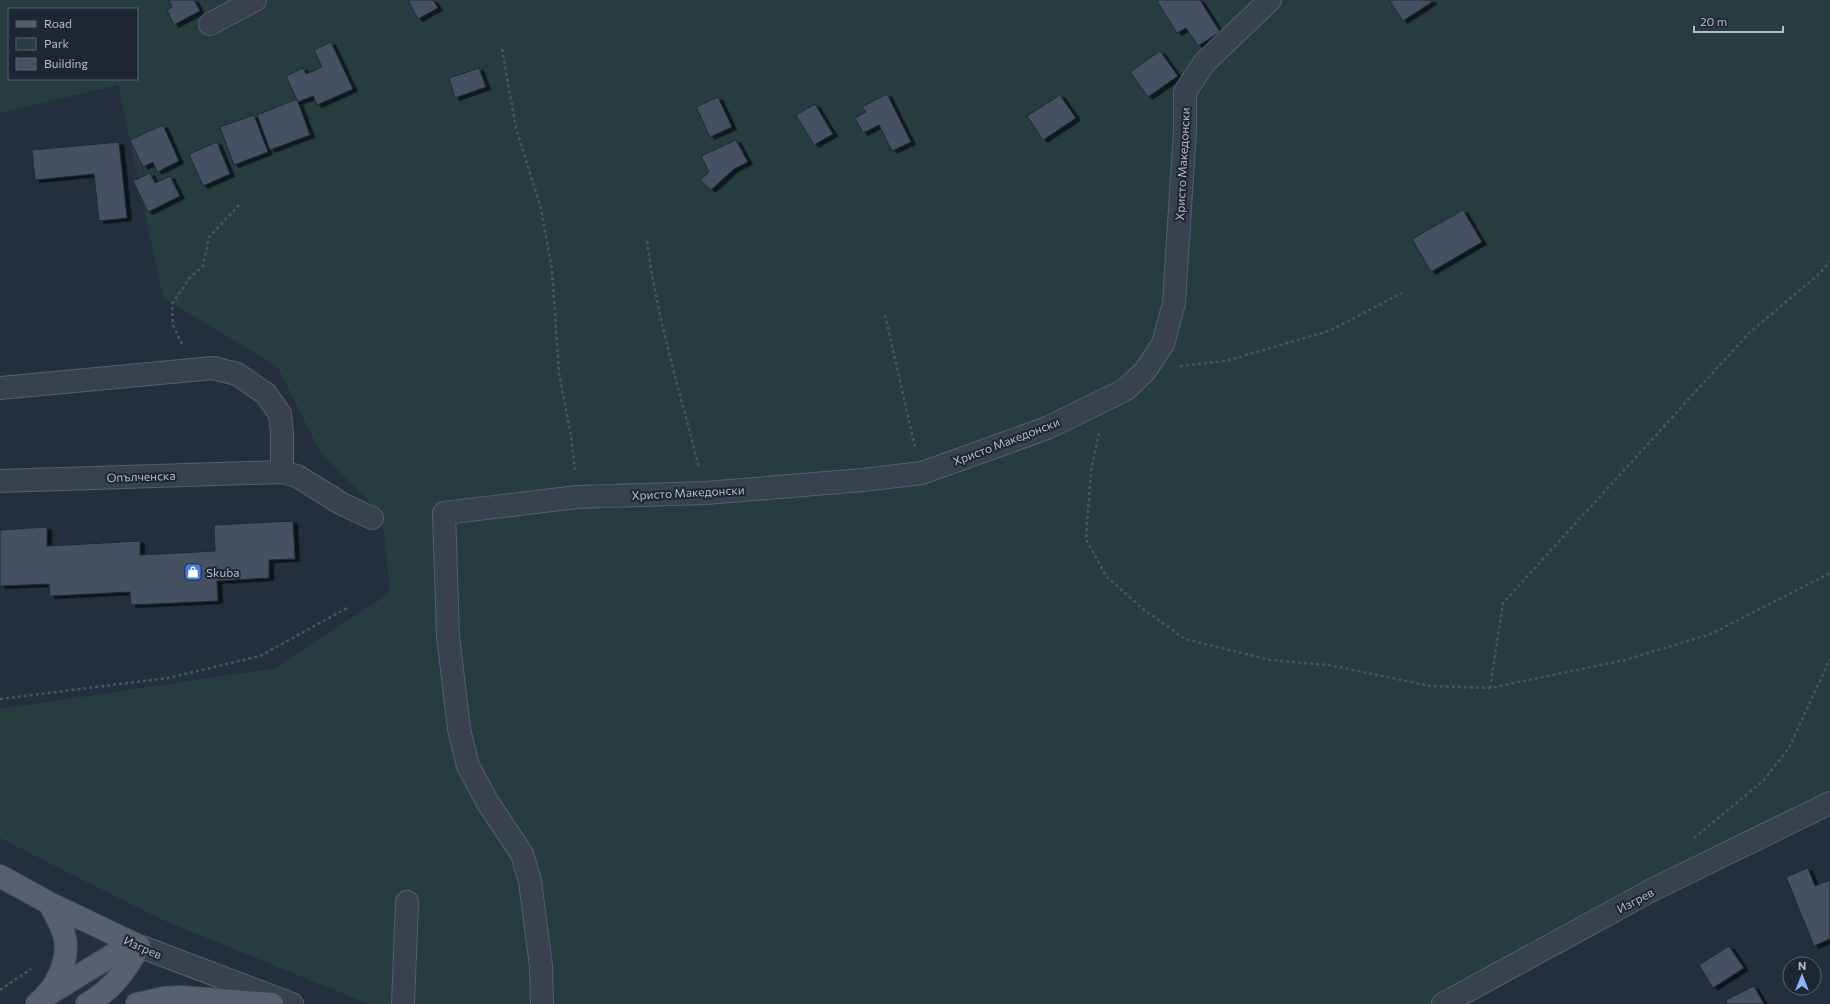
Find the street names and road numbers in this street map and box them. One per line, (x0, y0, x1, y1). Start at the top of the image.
street label: Христо Македонски (1172, 107, 1192, 221)
street label: Христо Македонски (951, 414, 1061, 468)
street label: Опълченска (106, 468, 176, 484)
street label: Христо Македонски (631, 482, 745, 502)
street label: Изгрев (1614, 884, 1656, 916)
street label: Изгрев (122, 933, 164, 961)

